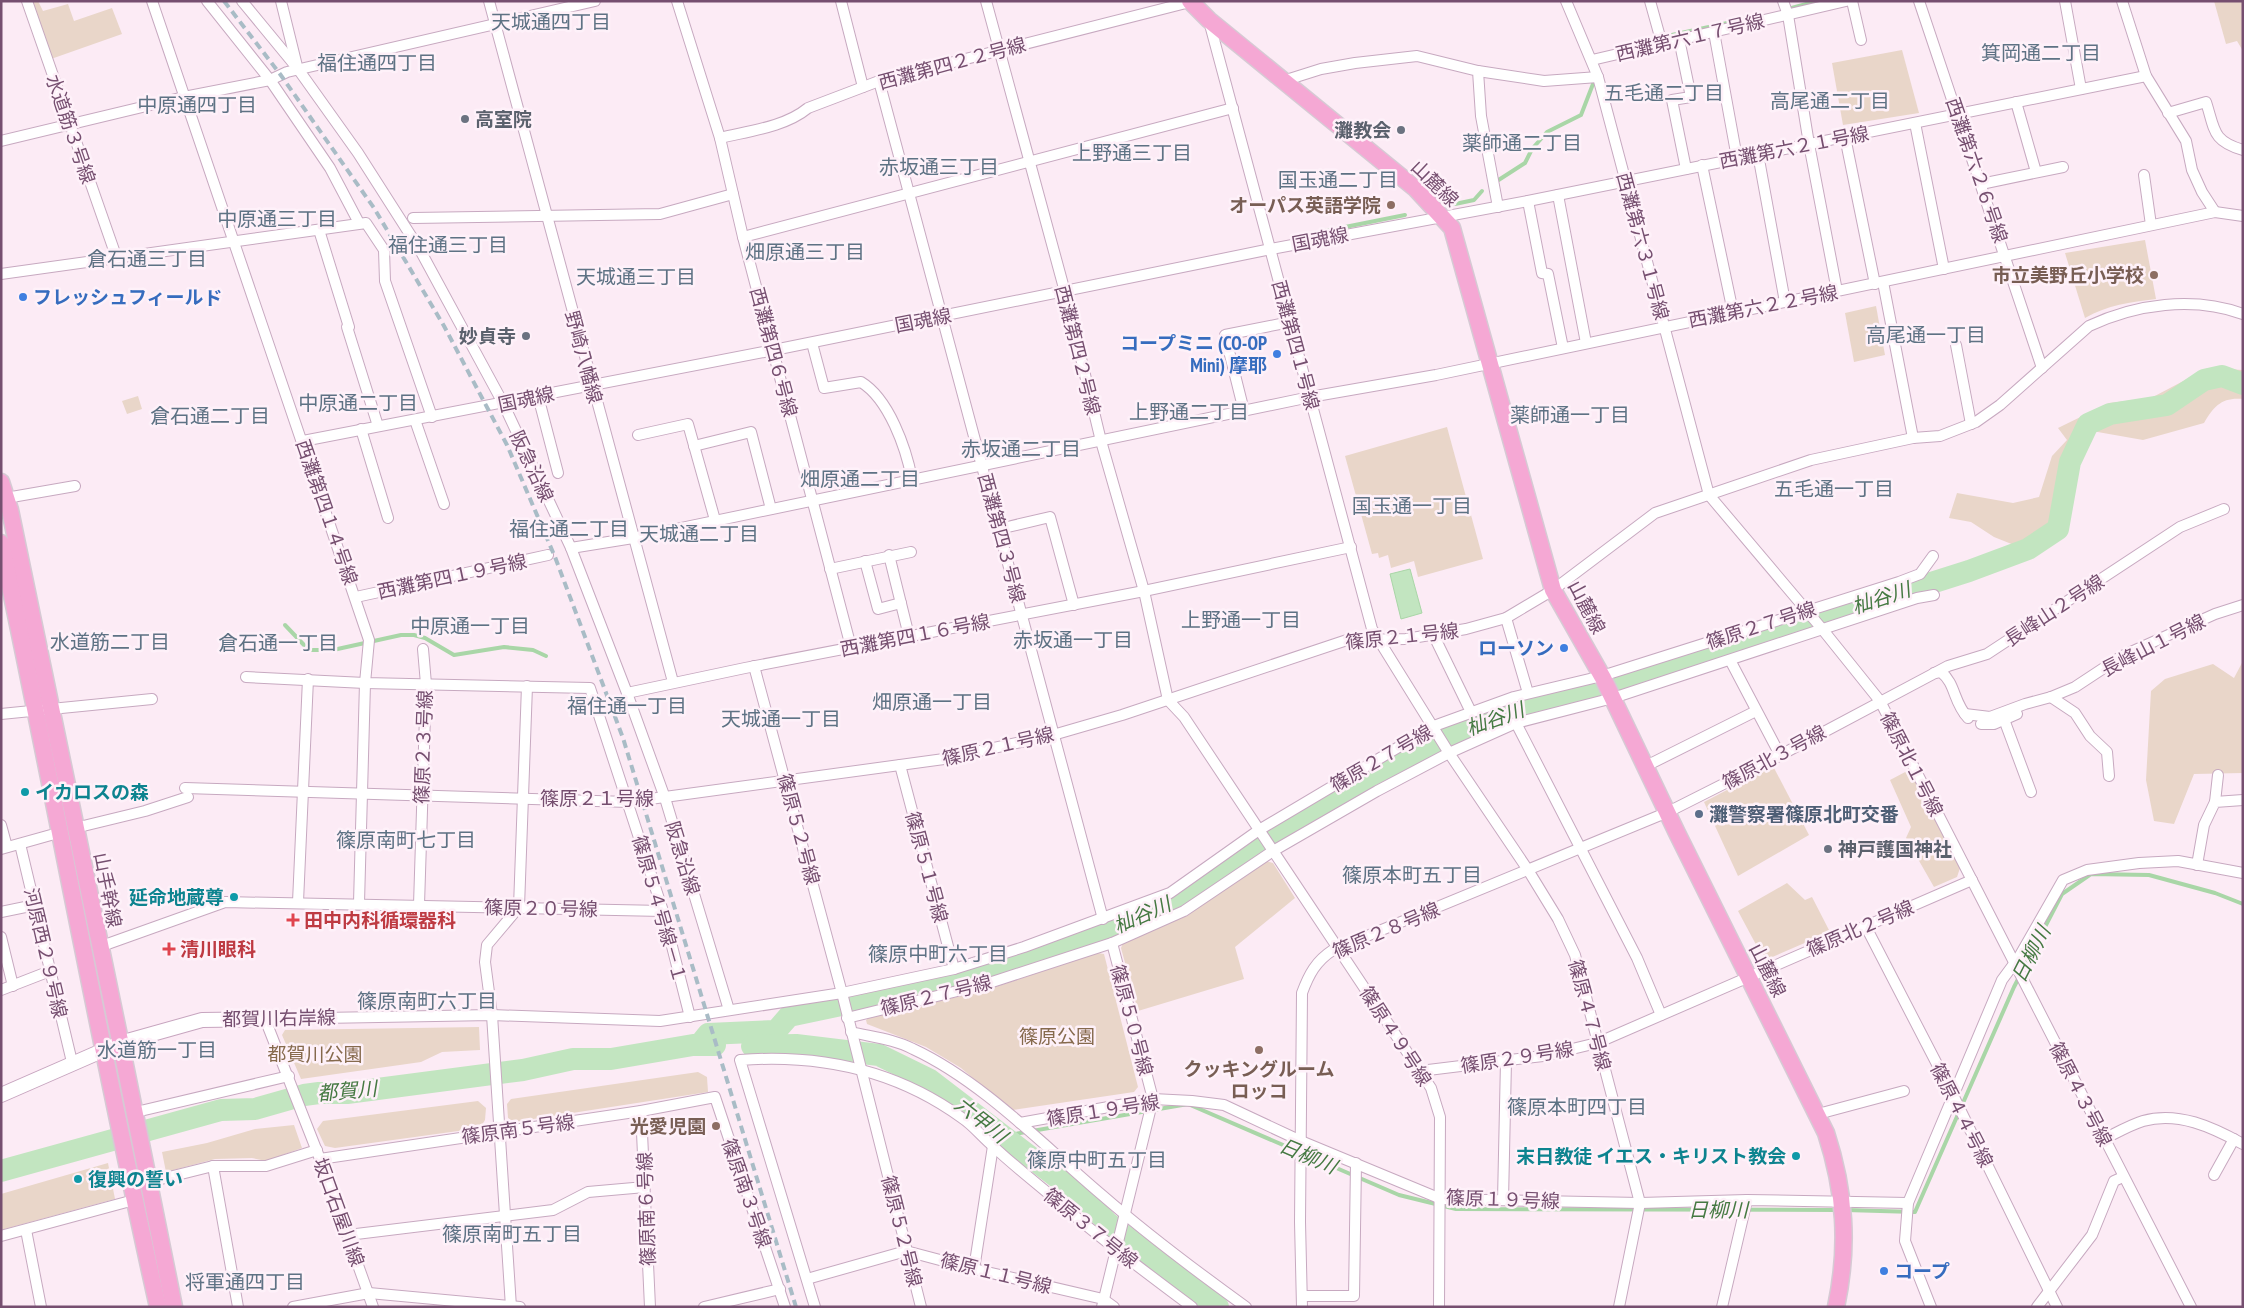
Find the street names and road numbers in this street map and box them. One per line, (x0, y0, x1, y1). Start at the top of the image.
street label: 西灘第六１７号線 (1613, 8, 1767, 66)
street label: 西灘第四２２号線 (875, 32, 1029, 94)
street label: 水道筋３号線 (41, 71, 101, 187)
street label: 西灘第六２６号線 (1941, 94, 2013, 246)
street label: 西灘第六２１号線 (1717, 121, 1871, 173)
street label: 山麓線 (1406, 155, 1464, 211)
street label: 西灘第六３１号線 (1612, 169, 1674, 323)
street label: 国魂線 (1290, 222, 1350, 256)
street label: 西灘第四１号線 (1267, 278, 1325, 412)
street label: 西灘第六２２号線 (1686, 280, 1840, 332)
street label: 西灘第四２号線 (1050, 283, 1106, 417)
street label: 西灘第四６号線 (745, 285, 803, 419)
street label: 国魂線 (893, 303, 953, 337)
street label: 野崎八幡線 (560, 308, 608, 406)
street label: 国魂線 (496, 381, 556, 417)
street label: 阪急沿線 (505, 426, 559, 506)
street label: 西灘第四１４号線 (291, 436, 363, 588)
street label: 西灘第四３号線 (973, 471, 1031, 605)
street label: 西灘第四１９号線 (375, 548, 529, 604)
street label: 長峰山２号線 (2000, 569, 2108, 651)
street label: 山麓線 (1563, 576, 1611, 638)
street label: 篠原２７号線 (1703, 596, 1819, 654)
street label: 長峰山１号線 (2097, 608, 2209, 682)
street label: 西灘第四１６号線 (838, 609, 992, 661)
street label: 篠原２１号線 (1344, 618, 1460, 654)
street label: 篠原２３号線 (409, 690, 437, 804)
street label: 篠原北１号線 (1875, 708, 1949, 820)
street label: 篠原２７号線 (1326, 719, 1436, 797)
street label: 篠原北３号線 (1718, 720, 1830, 794)
street label: 篠原２１号線 (940, 721, 1056, 771)
street label: 篠原５２号線 (773, 771, 825, 887)
street label: 篠原２１号線 (540, 786, 654, 810)
street label: 篠原５１号線 (901, 809, 953, 925)
street label: 阪急沿線 (660, 818, 706, 898)
street label: 篠原５４号線－１ (628, 833, 692, 985)
street label: 山手幹線 (89, 850, 127, 930)
street label: 河原西２９号線 (19, 885, 73, 1021)
street label: 篠原２０号線 (484, 895, 598, 921)
street label: 篠原北２号線 (1803, 895, 1917, 961)
street label: 篠原２８号線 (1329, 897, 1443, 963)
street label: 山麓線 (1744, 939, 1792, 1001)
street label: 篠原４７号線 (1564, 957, 1616, 1073)
street label: 篠原５０号線 (1106, 962, 1158, 1078)
street label: 篠原２７号線 (878, 970, 994, 1020)
street label: 篠原４９号線 (1355, 982, 1437, 1090)
street label: 都賀川右岸線 (222, 1005, 336, 1031)
street label: 篠原２９号線 (1459, 1036, 1575, 1078)
street label: 篠原４３号線 (2044, 1038, 2118, 1150)
street label: 篠原４４号線 (1925, 1059, 1999, 1171)
street label: 篠原１９号線 (1045, 1089, 1161, 1131)
street label: 篠原南５号線 (460, 1109, 576, 1149)
street label: 篠原南３号線 (717, 1135, 777, 1251)
street label: 篠原南６号線 (632, 1152, 660, 1266)
street label: 坂口石屋川線 (308, 1154, 370, 1270)
street label: 篠原５２号線 (877, 1173, 927, 1289)
street label: 篠原３７号線 (1039, 1183, 1143, 1273)
street label: 篠原１９号線 (1446, 1185, 1560, 1213)
street label: 篠原１１号線 (938, 1248, 1054, 1298)

